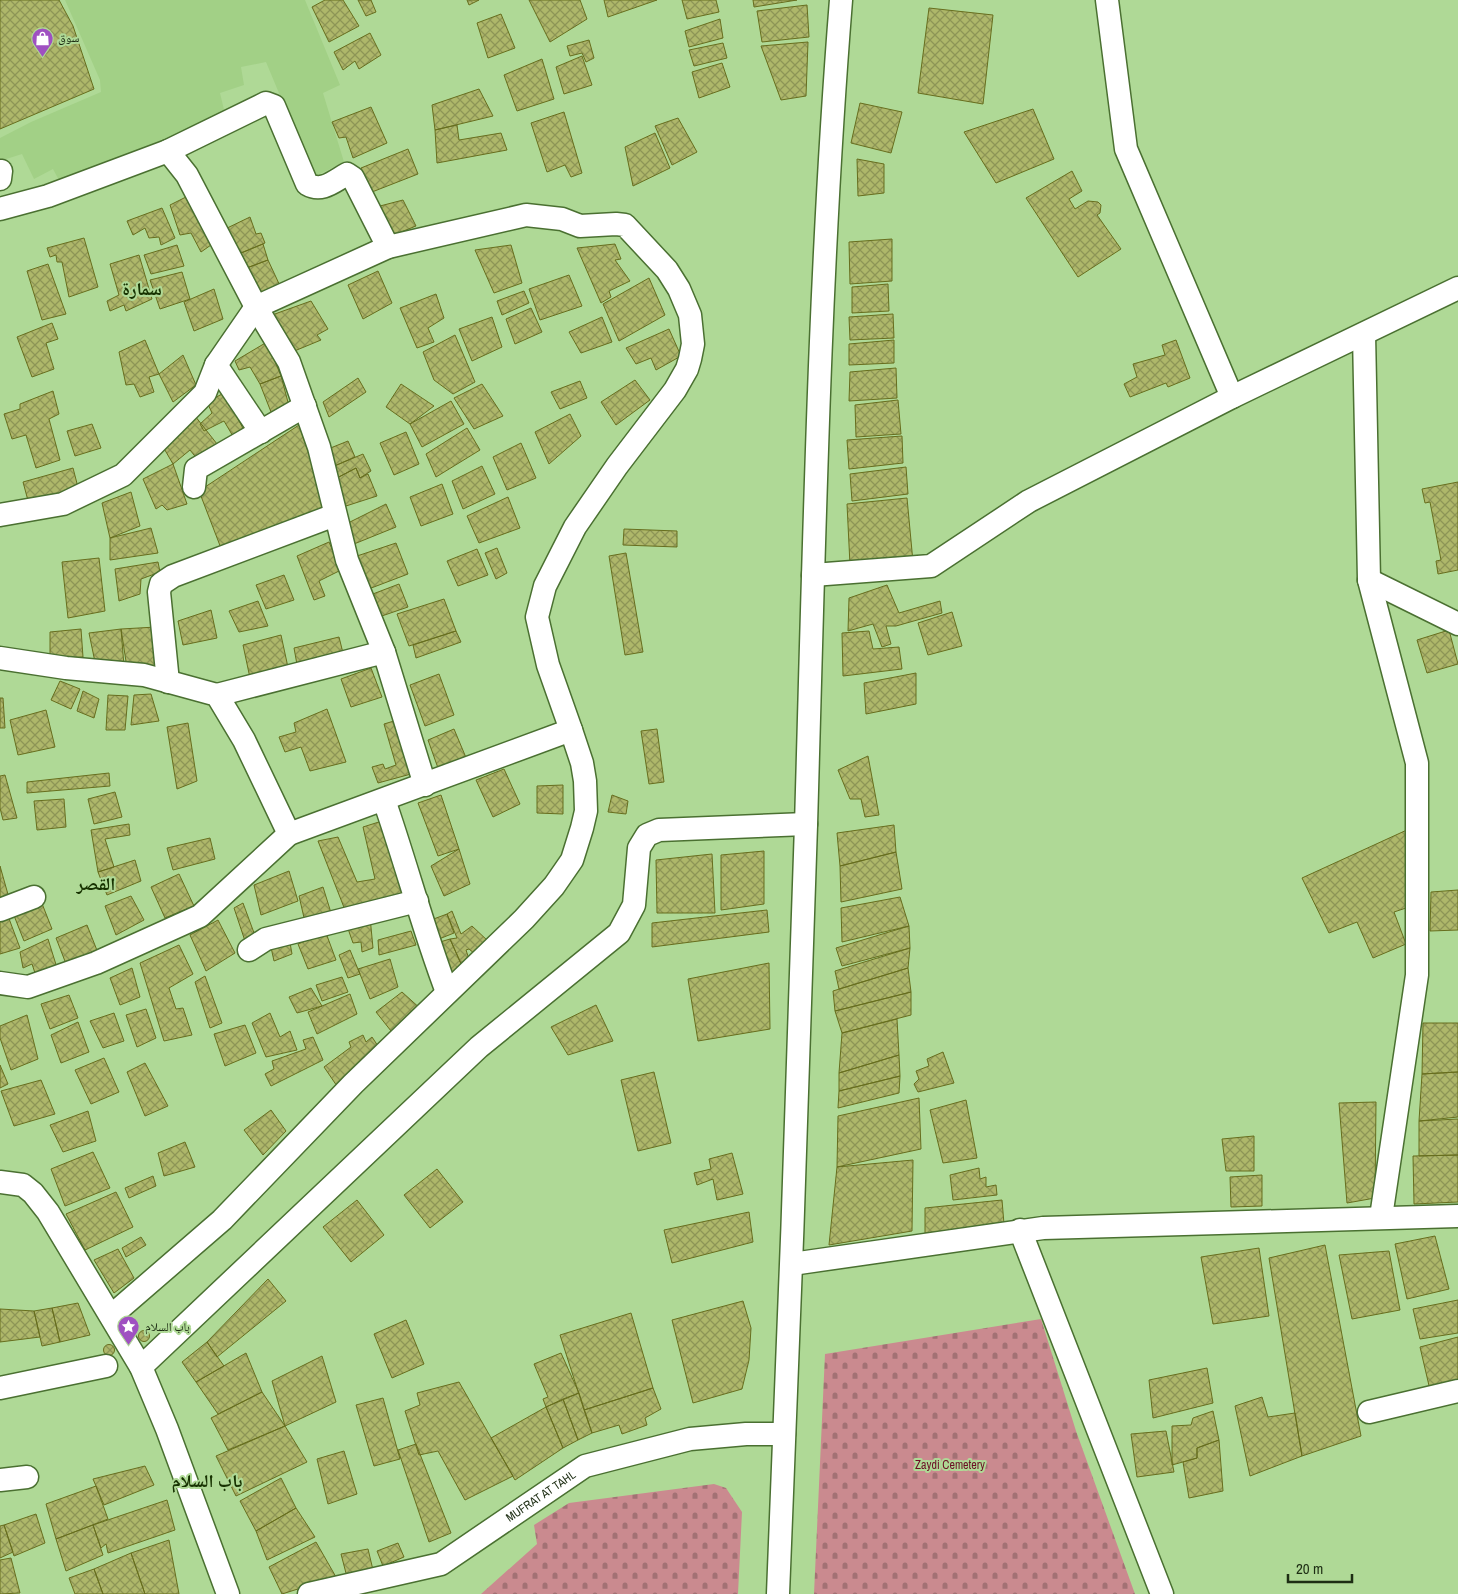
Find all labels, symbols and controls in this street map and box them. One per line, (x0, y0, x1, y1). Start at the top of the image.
shop icon: سوق (30, 26, 54, 57)
place label: سوق (58, 30, 79, 46)
district label: سمارة (122, 276, 162, 301)
district label: القصر (76, 871, 115, 896)
place icon: باب السلام (117, 1315, 141, 1346)
place label: باب السلام (145, 1319, 190, 1335)
park label: Zaydi Cemetery (915, 1457, 985, 1473)
street label: MUFRAT AT TAHL (503, 1466, 579, 1526)
district label: باب السلام (172, 1468, 242, 1493)
scale bar (1288, 1552, 1352, 1584)
text: 20 m (1296, 1558, 1323, 1579)

